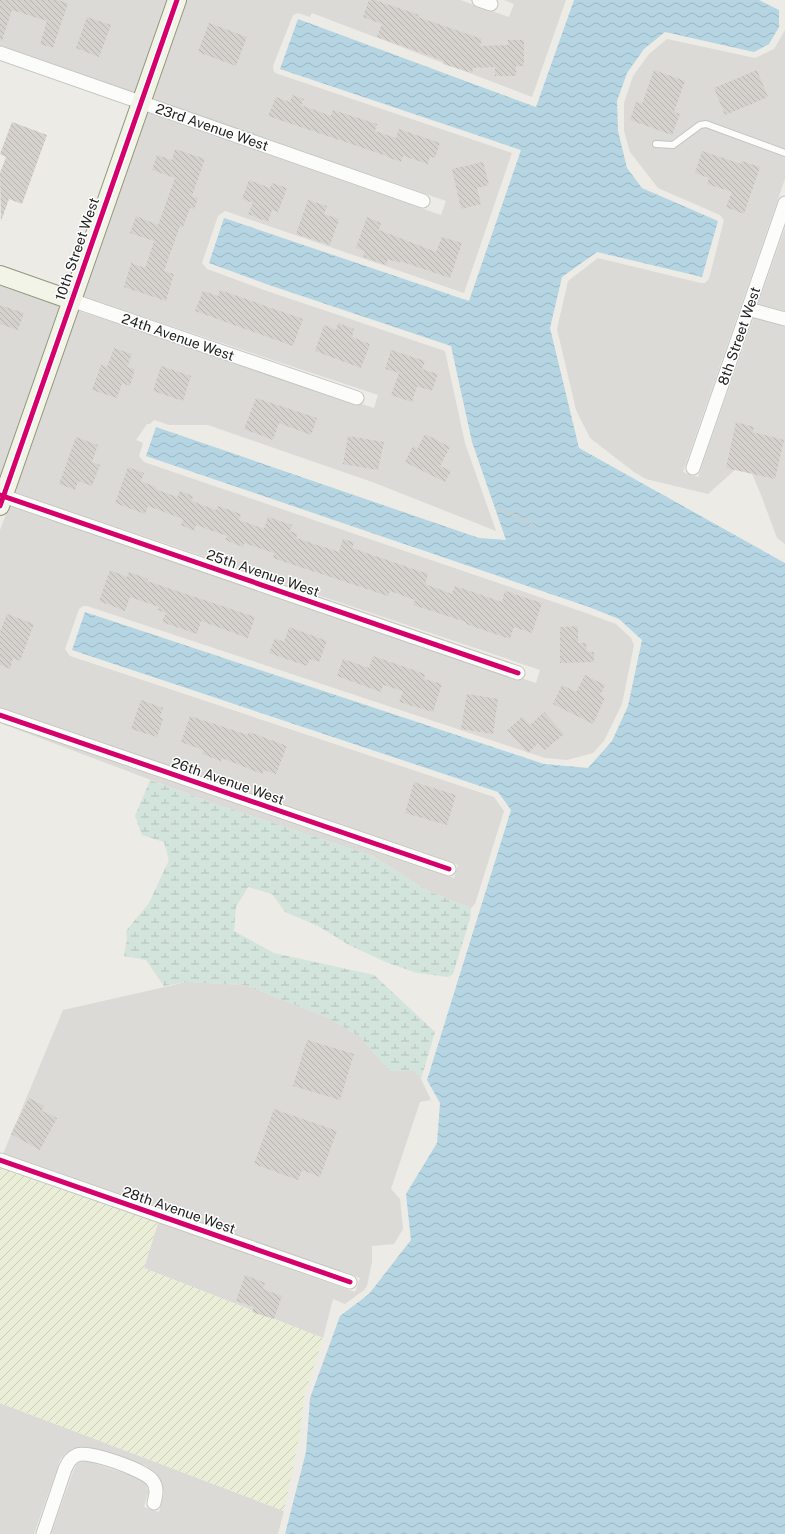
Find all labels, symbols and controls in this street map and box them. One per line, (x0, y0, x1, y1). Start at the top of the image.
street label: 23rd Avenue West (153, 100, 271, 154)
street label: 10th Street West (52, 195, 102, 303)
street label: 8th Street West (715, 285, 763, 387)
street label: 24th Avenue West (120, 310, 236, 364)
street label: 25th Avenue West (204, 546, 322, 600)
street label: 26th Avenue West (170, 754, 286, 808)
street label: 28th Avenue West (120, 1183, 238, 1237)

